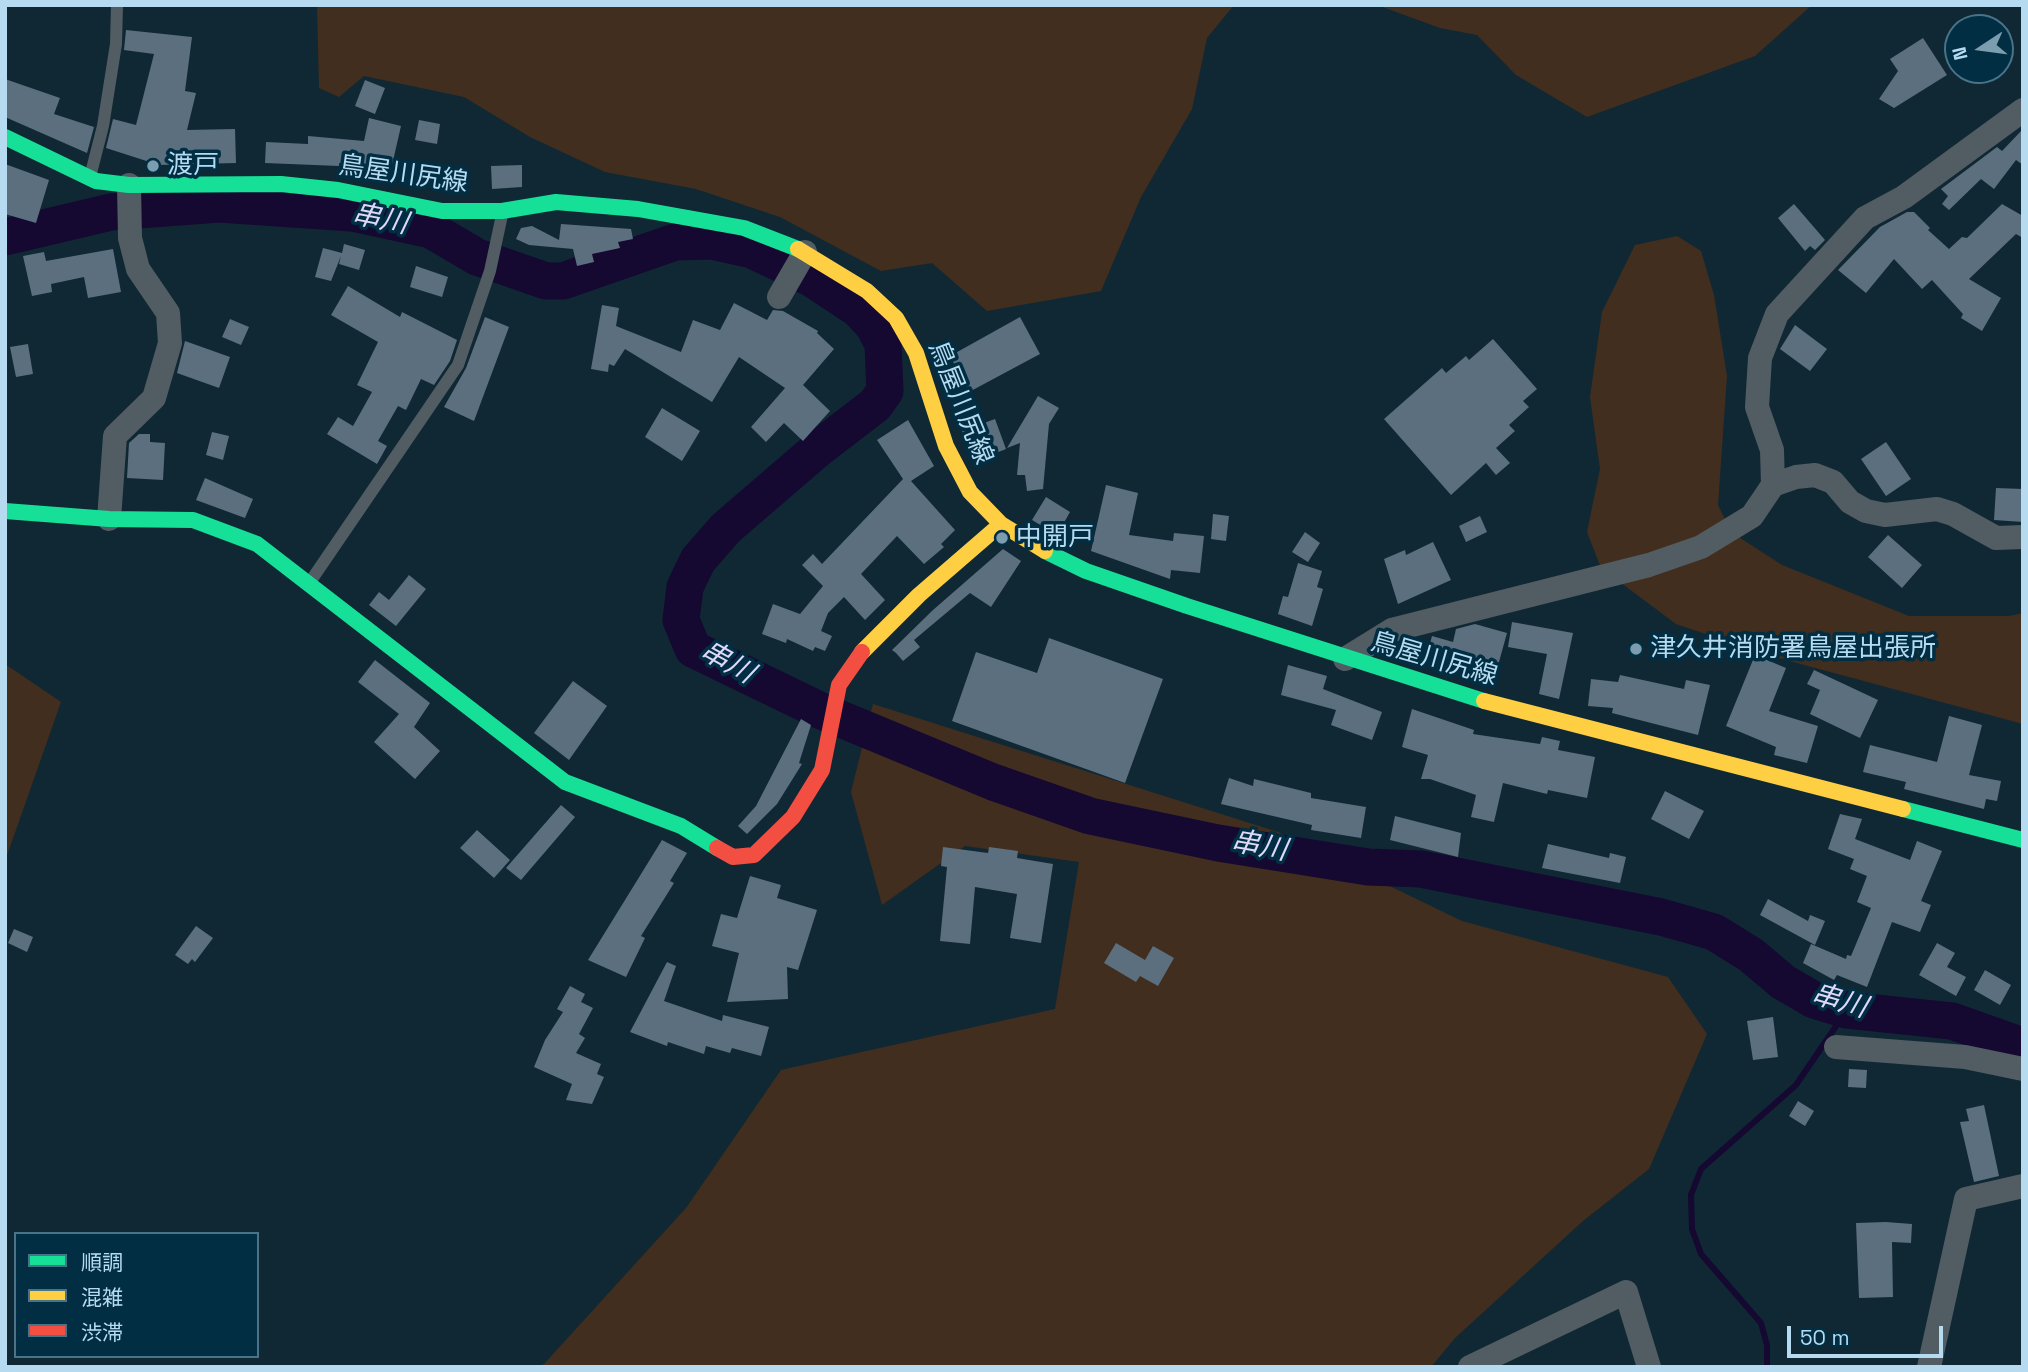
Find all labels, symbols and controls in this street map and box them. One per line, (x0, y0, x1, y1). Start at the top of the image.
north arrow (1944, 14, 2014, 84)
text: N (1946, 44, 1974, 62)
place label: 渡戸 (167, 150, 219, 182)
street label: 鳥屋川尻線 (336, 151, 470, 199)
marker: 渡戸 (145, 158, 161, 174)
water label: 串川 (349, 198, 411, 242)
street label: 鳥屋川尻線 (921, 337, 999, 469)
place label: 中開戸 (1016, 522, 1094, 554)
marker: 中開戸 (994, 530, 1010, 546)
street label: 鳥屋川尻線 (1367, 627, 1501, 693)
place label: 津久井消防署鳥屋出張所 (1650, 633, 1936, 665)
water label: 串川 (694, 635, 760, 691)
marker: 津久井消防署鳥屋出張所 (1628, 641, 1644, 657)
water label: 串川 (1229, 826, 1289, 868)
water label: 串川 (1807, 978, 1871, 1026)
legend (14, 1232, 259, 1358)
text: 順調 (81, 1249, 123, 1276)
text: 混雑 (81, 1284, 123, 1311)
scale bar (1790, 1312, 1946, 1356)
text: 渋滞 (81, 1319, 123, 1346)
text: 50 m (1800, 1324, 1850, 1351)

